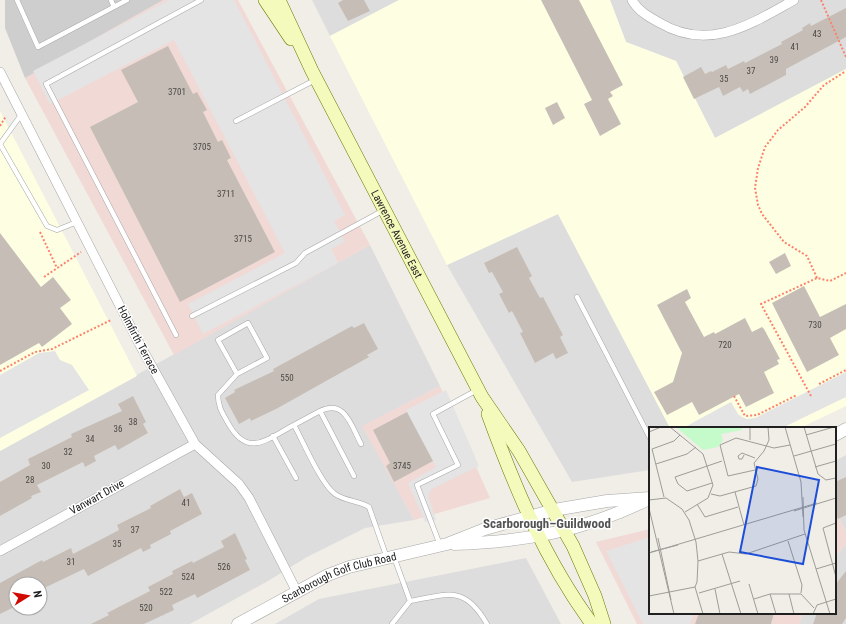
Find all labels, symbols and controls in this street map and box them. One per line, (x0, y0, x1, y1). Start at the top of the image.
house number: 43 (813, 29, 821, 39)
house number: 41 (791, 42, 799, 52)
house number: 39 (770, 55, 778, 65)
house number: 37 (747, 66, 756, 76)
house number: 35 (720, 74, 729, 84)
house number: 3701 (168, 87, 186, 97)
house number: 3705 (193, 142, 211, 152)
street label: Lawrence Avenue East (369, 188, 425, 280)
house number: 3711 (217, 189, 235, 199)
house number: 3715 (234, 234, 252, 244)
street label: Holmfirth Terrace (115, 304, 161, 376)
house number: 730 (808, 320, 822, 330)
house number: 720 (718, 340, 732, 350)
house number: 550 (280, 373, 294, 383)
house number: 38 (129, 417, 137, 427)
house number: 36 (114, 424, 122, 434)
inset map (649, 427, 836, 614)
house number: 34 (86, 434, 95, 444)
house number: 32 (64, 447, 73, 457)
house number: 30 (42, 461, 50, 471)
house number: 3745 (393, 461, 411, 471)
house number: 28 (26, 475, 34, 485)
street label: Vanwart Drive (67, 477, 127, 517)
house number: 41 (182, 498, 190, 508)
district label: Scarborough–Guildwood (483, 516, 611, 531)
house number: 37 (131, 525, 140, 535)
house number: 35 (113, 539, 122, 549)
street label: Scarborough Golf Club Road (279, 550, 398, 605)
house number: 31 (67, 557, 75, 567)
house number: 526 (217, 562, 231, 572)
house number: 524 (181, 572, 195, 582)
north arrow (8, 576, 48, 616)
house number: 522 (159, 587, 173, 597)
text: N (30, 590, 44, 599)
house number: 520 (139, 603, 153, 613)

